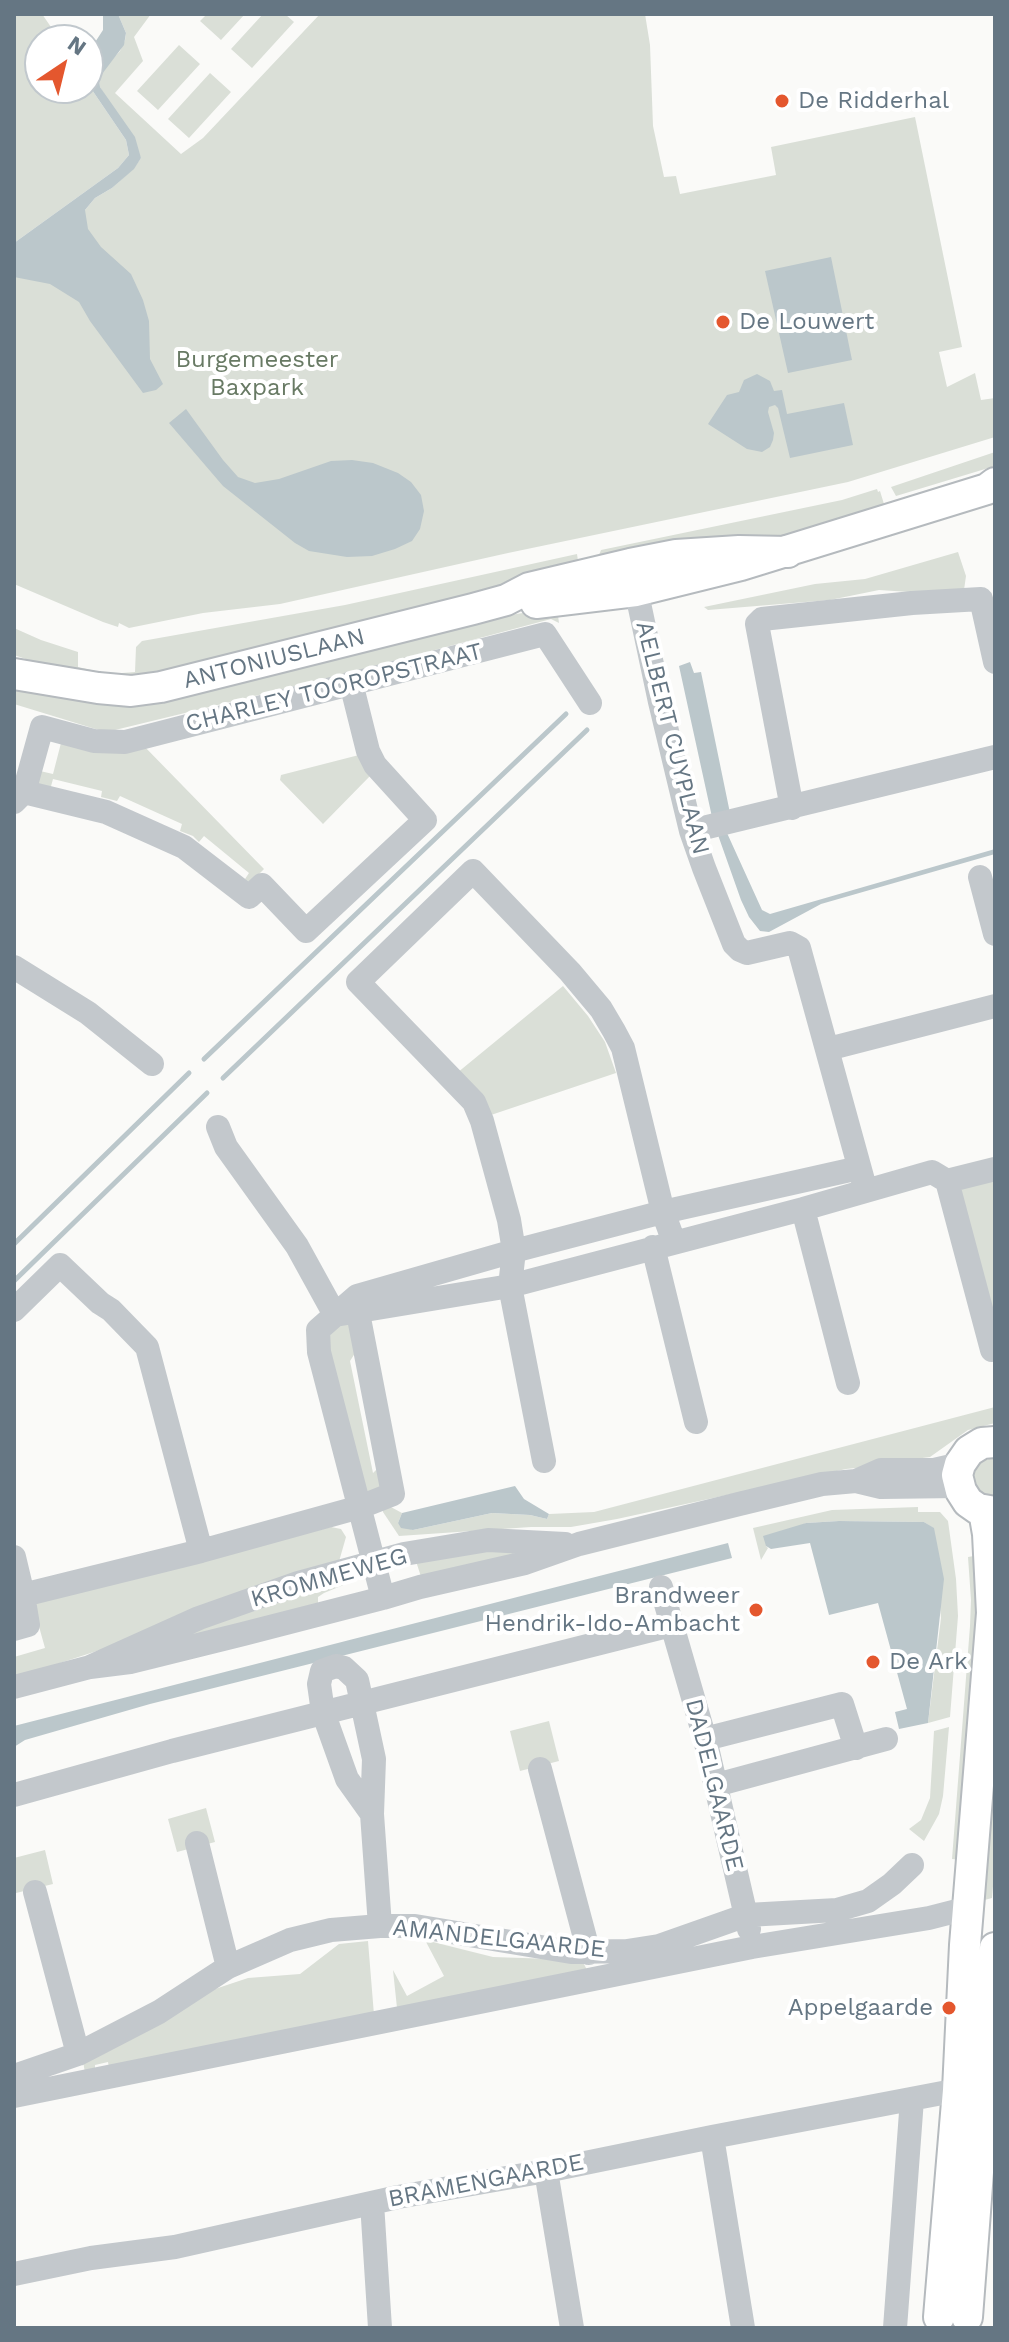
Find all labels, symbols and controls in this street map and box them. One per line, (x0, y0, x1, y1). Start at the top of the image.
north arrow (24, 24, 104, 104)
text: N (63, 31, 91, 60)
place label: De Ridderhal (798, 87, 949, 115)
marker: De Ridderhal (773, 92, 791, 110)
place label: De Louwert (739, 308, 874, 336)
marker: De Louwert (714, 313, 732, 331)
park label: Burgemeester Baxpark (175, 346, 339, 402)
street label: AELBERT CUYPLAAN (629, 618, 715, 858)
street label: ANTONIUSLAAN (180, 623, 368, 695)
street label: CHARLEY TOOROPSTRAAT (183, 637, 485, 739)
street label: KROMMEWEG (248, 1542, 410, 1614)
place label: Brandweer Hendrik-Ido-Ambacht (484, 1582, 740, 1638)
marker: Brandweer Hendrik-Ido-Ambacht (747, 1601, 765, 1619)
place label: De Ark (889, 1648, 968, 1676)
marker: De Ark (864, 1653, 882, 1671)
street label: DADELGAARDE (679, 1696, 749, 1874)
street label: AMANDELGAARDE (391, 1914, 607, 1964)
place label: Appelgaarde (788, 1994, 933, 2022)
marker: Appelgaarde (940, 1999, 958, 2017)
street label: BRAMENGAARDE (386, 2148, 586, 2214)

